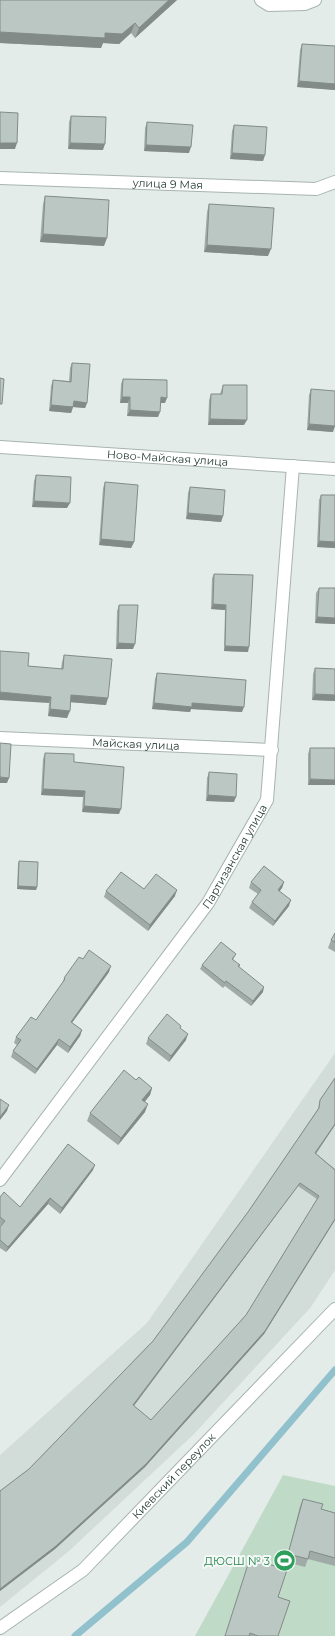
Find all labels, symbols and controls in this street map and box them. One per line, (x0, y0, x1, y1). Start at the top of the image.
street label: улица 9 Мая (131, 176, 203, 192)
street label: Ново-Майская улица (107, 447, 229, 469)
street label: Майская улица (92, 735, 180, 753)
street label: Партизанская улица (199, 802, 270, 912)
street label: Киевский переулок (129, 1430, 219, 1522)
sports icon: ДЮСШ № 3 (272, 1548, 298, 1574)
place label: ДЮСШ № 3 (204, 1554, 270, 1568)

